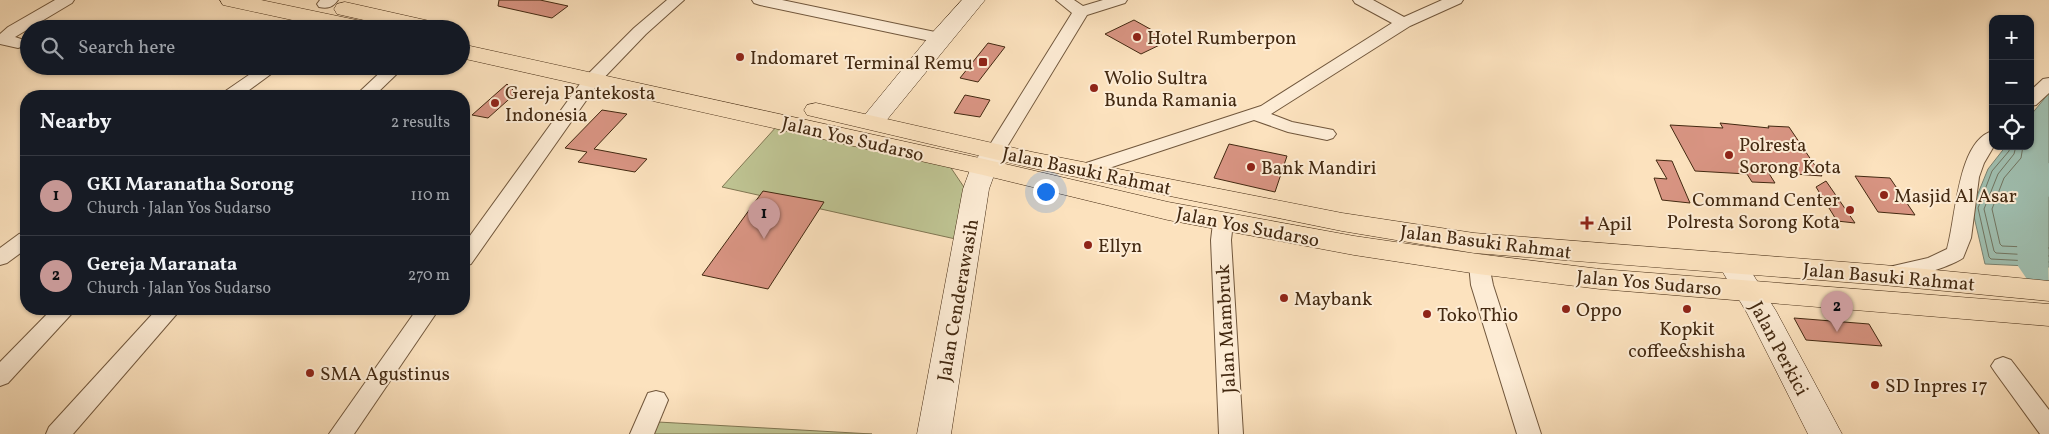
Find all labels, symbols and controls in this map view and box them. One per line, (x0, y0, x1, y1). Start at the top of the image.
map controls (1989, 15, 2034, 150)
button: + (1989, 15, 2034, 60)
search box (20, 20, 470, 75)
place label: Hotel Rumberpon (1147, 26, 1297, 52)
marker: Hotel Rumberpon (1131, 31, 1143, 43)
icon: search (38, 34, 66, 62)
text: Search here (78, 35, 175, 61)
place label: Indomaret (750, 46, 839, 72)
marker: Indomaret (734, 51, 746, 63)
place label: Terminal Remu (844, 51, 973, 77)
marker: Terminal Remu (977, 56, 989, 68)
button: − (1989, 60, 2034, 105)
place label: Wolio Sultra Bunda Ramania (1104, 66, 1237, 114)
place label: Gereja Pantekosta Indonesia (505, 81, 655, 129)
marker: Wolio Sultra Bunda Ramania (1088, 82, 1100, 94)
marker: Gereja Pantekosta Indonesia (489, 97, 501, 109)
button: locate (1989, 105, 2034, 150)
text: Nearby (40, 108, 111, 137)
street label: Jalan Yos Sudarso (779, 111, 926, 169)
text: 2 results (391, 112, 450, 134)
place label: Polresta Sorong Kota (1739, 133, 1841, 181)
street label: Jalan Basuki Rahmat (1000, 141, 1174, 203)
marker: Polresta Sorong Kota (1723, 149, 1735, 161)
place label: Bank Mandiri (1261, 156, 1377, 182)
marker: Bank Mandiri (1245, 161, 1257, 173)
text: GKI Maranatha Sorong (87, 172, 294, 198)
your location (1033, 179, 1059, 205)
place label: Masjid Al Asar (1894, 184, 2017, 210)
text: 1 (53, 185, 59, 207)
text: 110 m (411, 185, 450, 207)
place label: Command Center Polresta Sorong Kota (1667, 188, 1840, 236)
marker: Masjid Al Asar (1878, 189, 1890, 201)
text: Church · Jalan Yos Sudarso (87, 198, 271, 220)
pin: 1 (748, 198, 780, 239)
street label: Jalan Yos Sudarso (1174, 201, 1321, 255)
marker: Command Center Polresta Sorong Kota (1844, 204, 1856, 216)
place label: Apil (1597, 212, 1632, 238)
street label: Jalan Cenderawasih (932, 217, 986, 384)
marker: Apil (1581, 217, 1593, 229)
street label: Jalan Basuki Rahmat (1399, 220, 1573, 266)
place label: Ellyn (1098, 234, 1142, 260)
marker: Ellyn (1082, 239, 1094, 251)
text: Gereja Maranata (87, 252, 237, 278)
street label: Jalan Basuki Rahmat (1802, 258, 1976, 298)
street label: Jalan Mambruk (1211, 264, 1243, 394)
text: 2 (52, 265, 60, 287)
text: 270 m (408, 265, 450, 287)
street label: Jalan Yos Sudarso (1575, 265, 1722, 303)
text: Church · Jalan Yos Sudarso (87, 278, 271, 300)
place label: Maybank (1294, 287, 1372, 313)
pin: 2 (1821, 291, 1853, 332)
marker: Maybank (1278, 292, 1290, 304)
street label: Jalan Perkici (1742, 297, 1814, 401)
place label: Oppo (1576, 298, 1622, 324)
place label: Toko Thio (1437, 303, 1518, 329)
marker: Oppo (1560, 303, 1572, 315)
marker: Kopkit coffee&shisha (1681, 303, 1693, 315)
marker: Toko Thio (1421, 308, 1433, 320)
place label: Kopkit coffee&shisha (1628, 317, 1746, 365)
place label: SMA Agustinus (320, 362, 450, 388)
marker: SMA Agustinus (304, 367, 316, 379)
place label: SD Inpres 17 (1885, 374, 1988, 400)
marker: SD Inpres 17 (1869, 379, 1881, 391)

